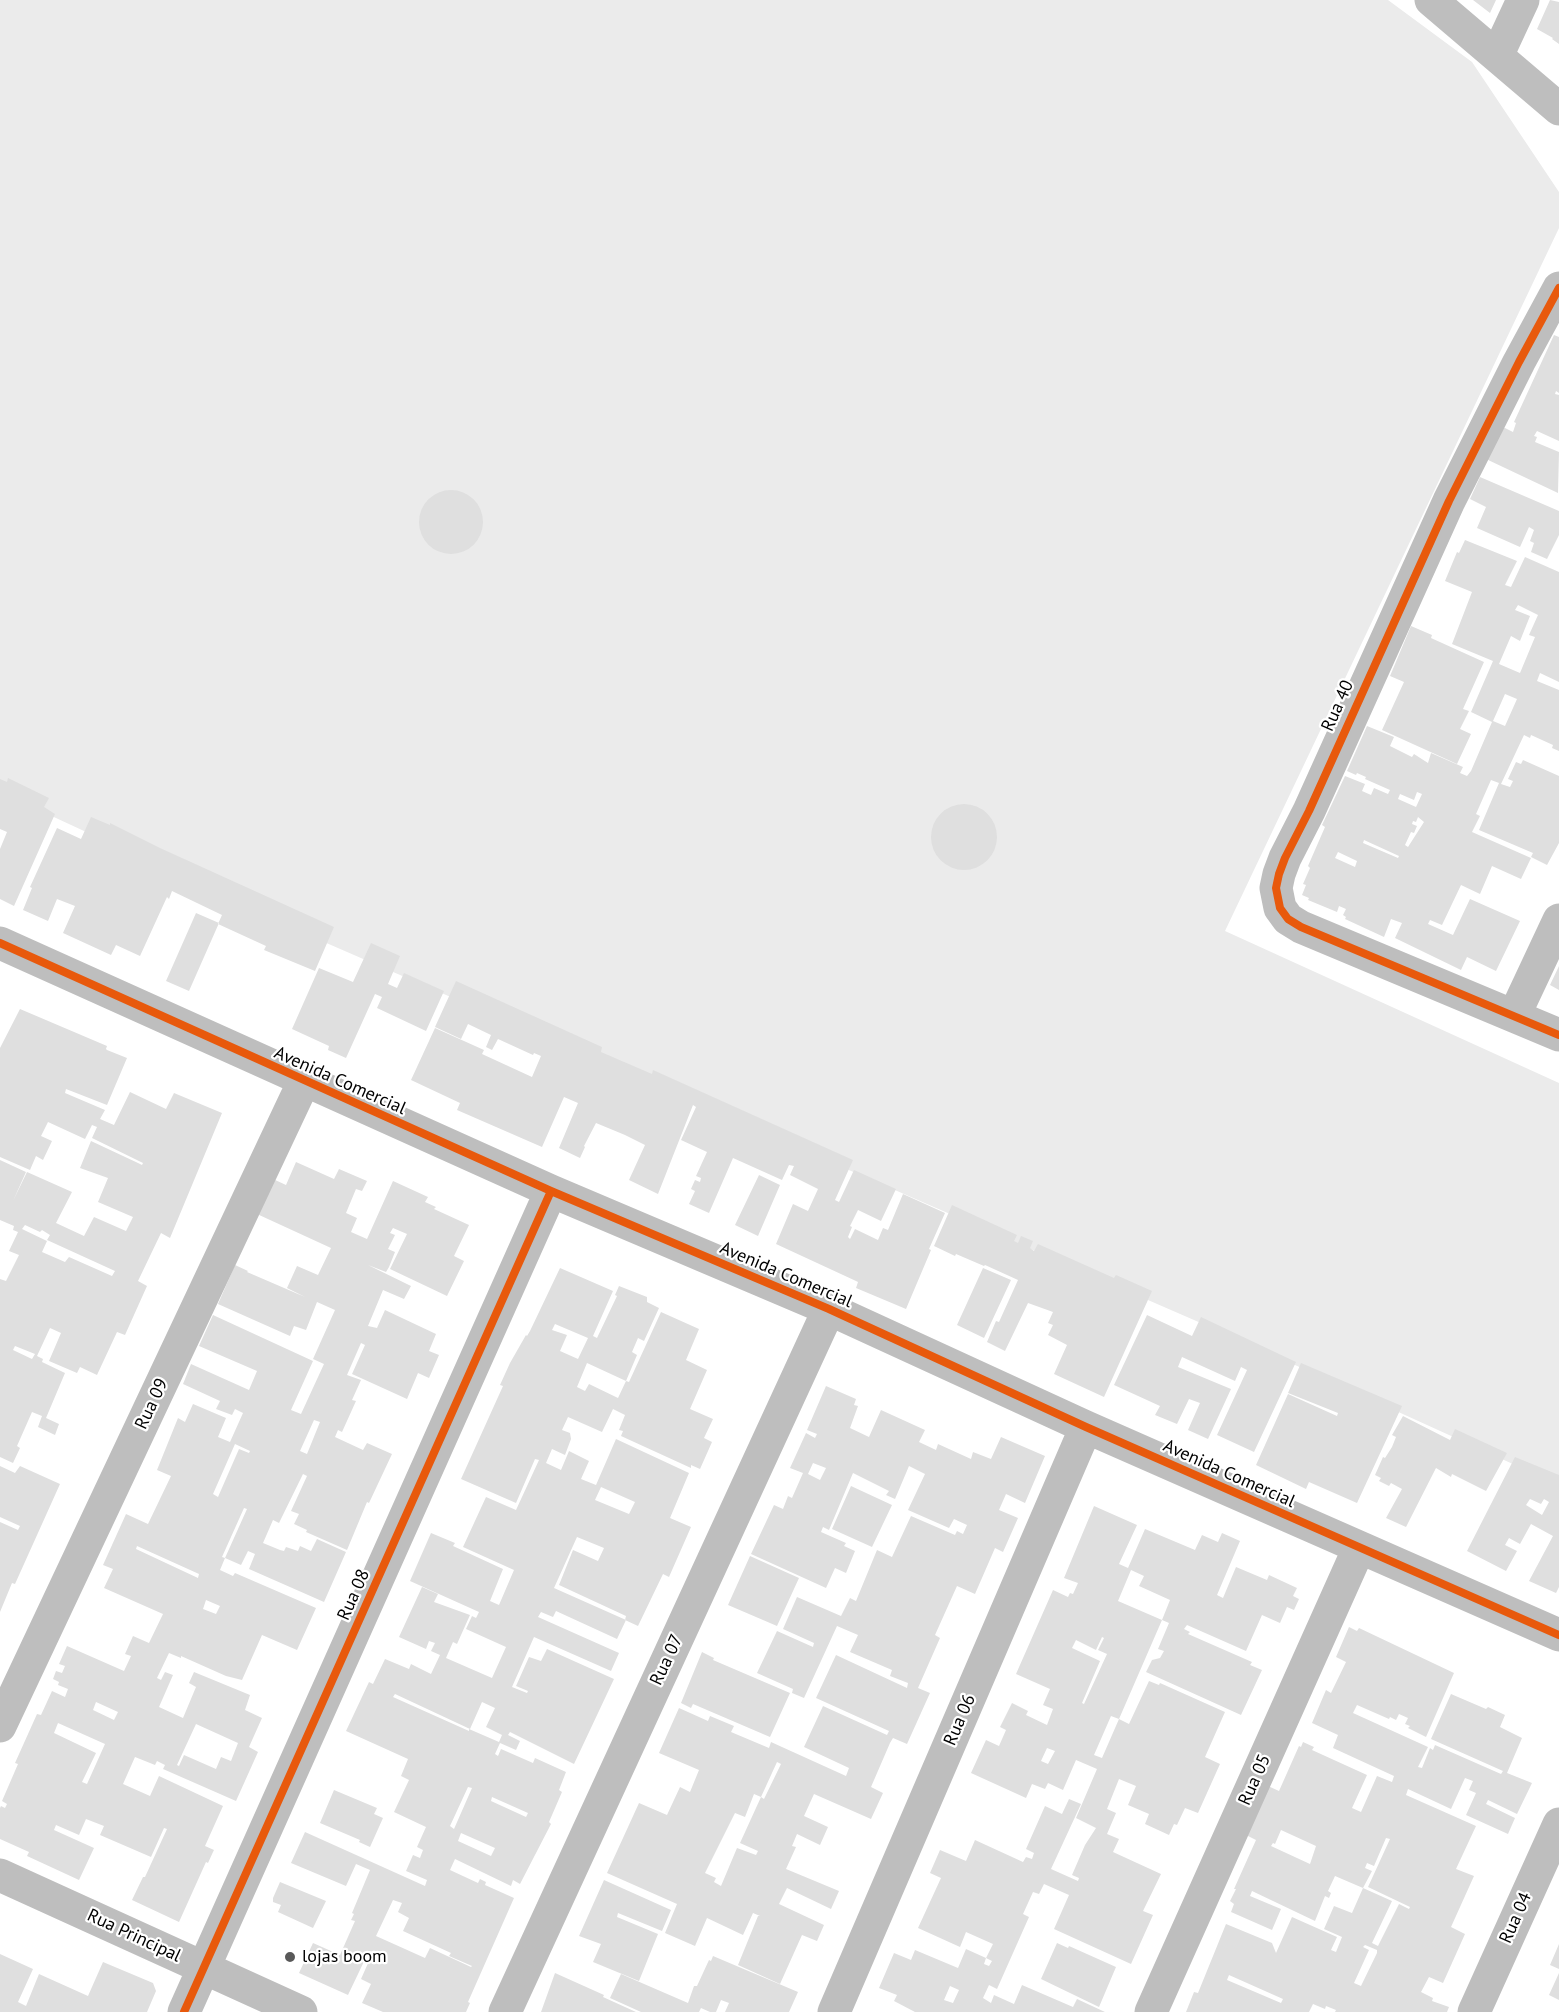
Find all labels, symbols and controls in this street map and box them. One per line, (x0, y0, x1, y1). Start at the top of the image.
street label: Rua 40 (1317, 677, 1359, 735)
street label: Avenida Comercial (271, 1042, 409, 1120)
street label: Avenida Comercial (716, 1237, 856, 1313)
street label: Rua 09 (131, 1375, 173, 1433)
street label: Avenida Comercial (1160, 1435, 1298, 1513)
street label: Rua 08 (333, 1566, 375, 1624)
street label: Rua 07 (646, 1631, 688, 1689)
street label: Rua 06 (940, 1691, 980, 1749)
street label: Rua 05 (1234, 1751, 1276, 1809)
street label: Rua 04 (1495, 1889, 1537, 1947)
street label: Rua Principal (84, 1905, 184, 1967)
place label: lojas boom (302, 1946, 387, 1968)
marker: lojas boom (283, 1950, 297, 1964)

